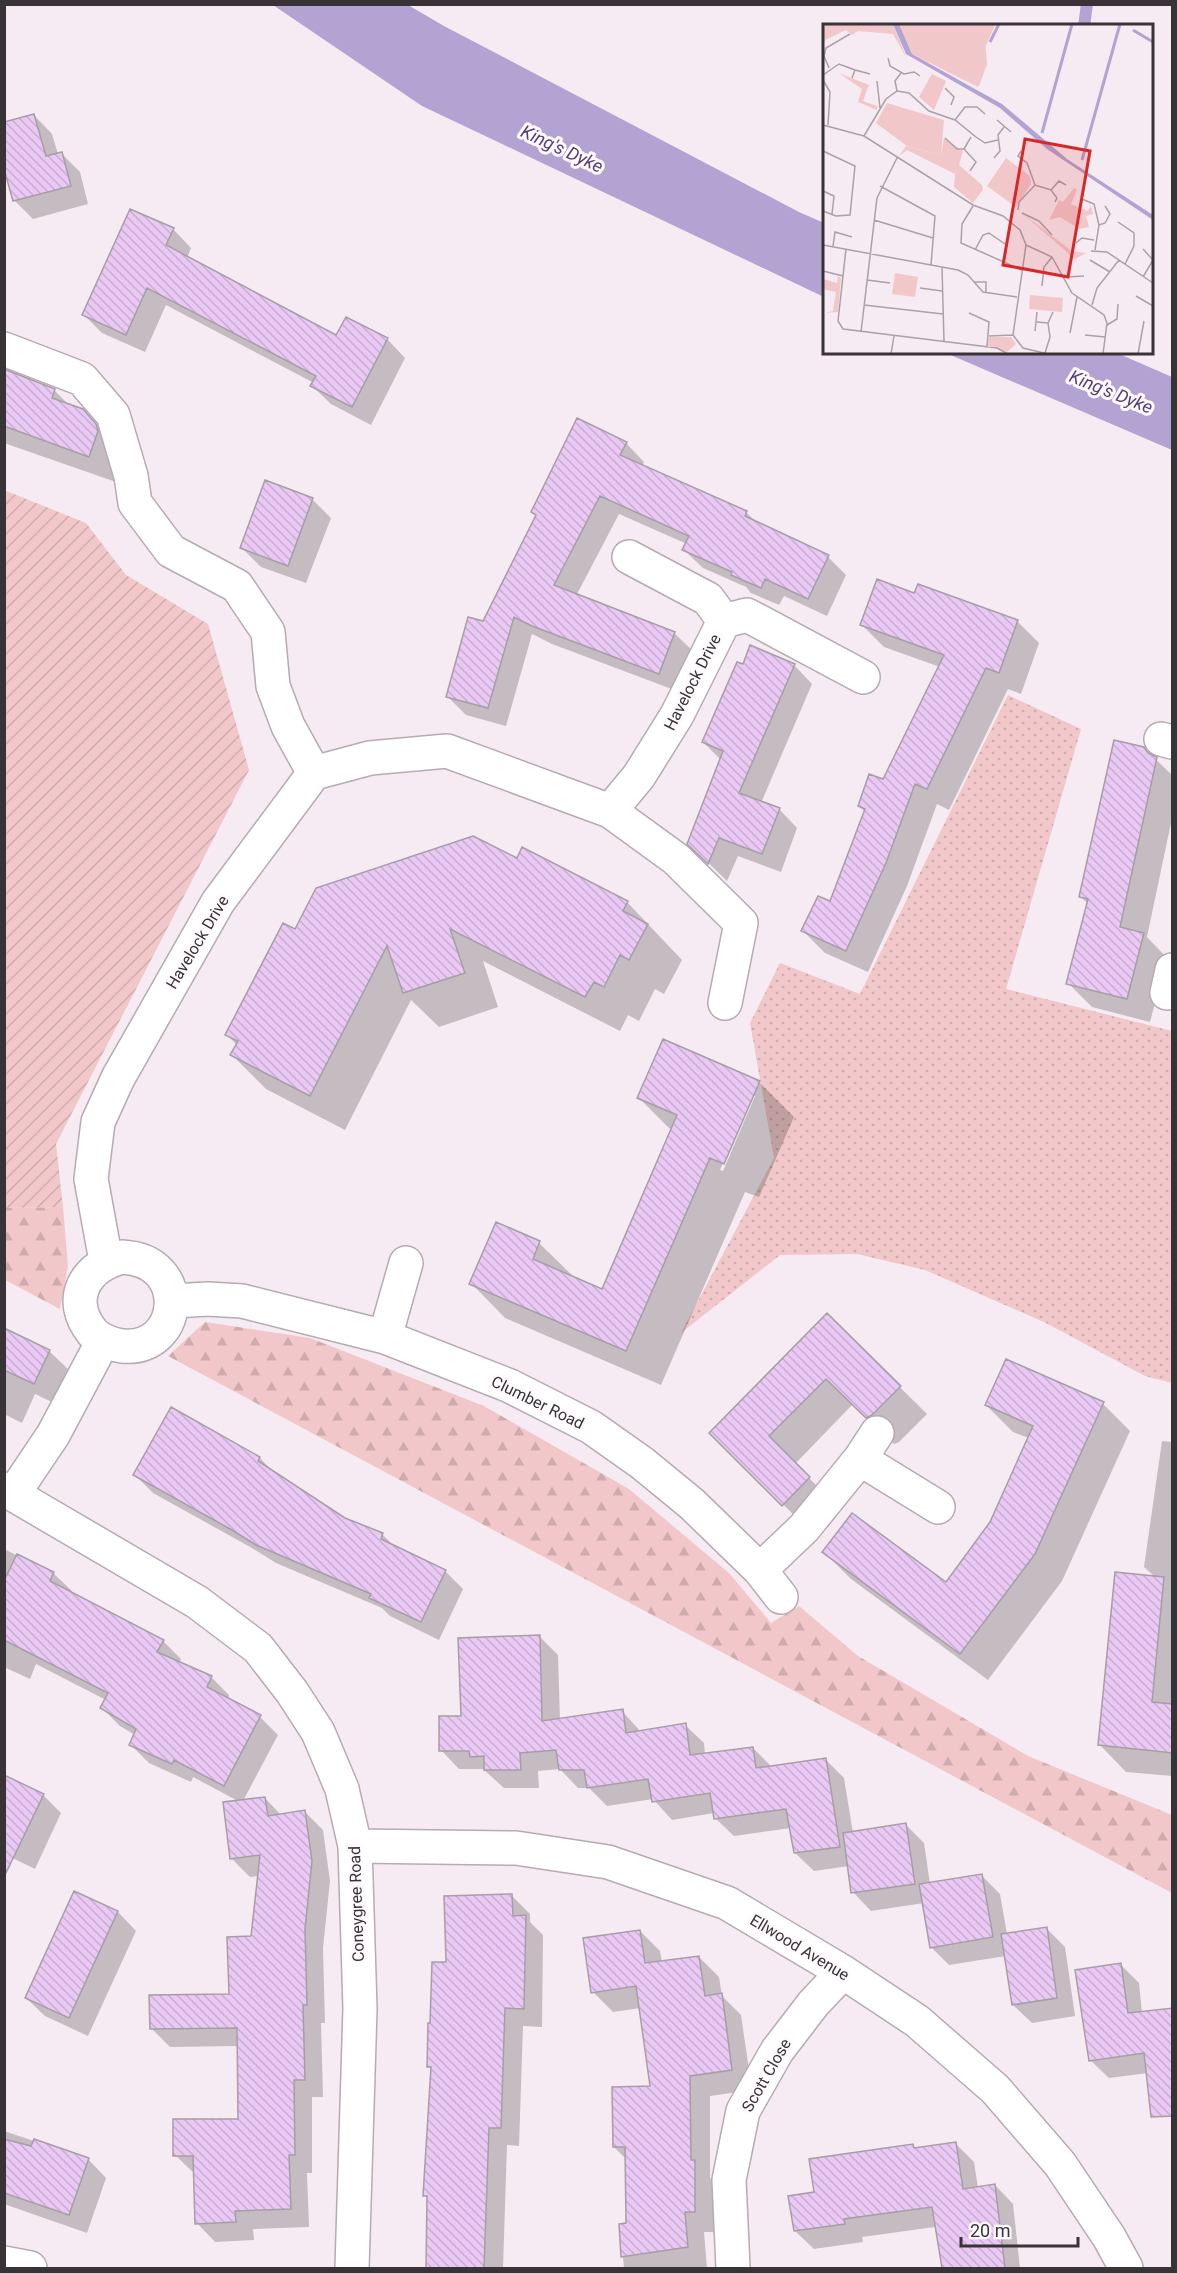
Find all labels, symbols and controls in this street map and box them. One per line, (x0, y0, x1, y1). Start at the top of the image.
inset map (823, 24, 1153, 354)
water label: King's Dyke (518, 120, 607, 177)
water label: King's Dyke (1066, 365, 1156, 418)
street label: Havelock Drive (660, 631, 725, 734)
street label: Havelock Drive (162, 892, 233, 992)
street label: Clumber Road (488, 1372, 587, 1433)
street label: Coneygree Road (345, 1846, 368, 1962)
street label: Ellwood Avenue (747, 1910, 853, 1985)
street label: Scott Close (738, 2035, 795, 2115)
scale bar (961, 2210, 1078, 2248)
text: 20 m (970, 2220, 1010, 2241)

